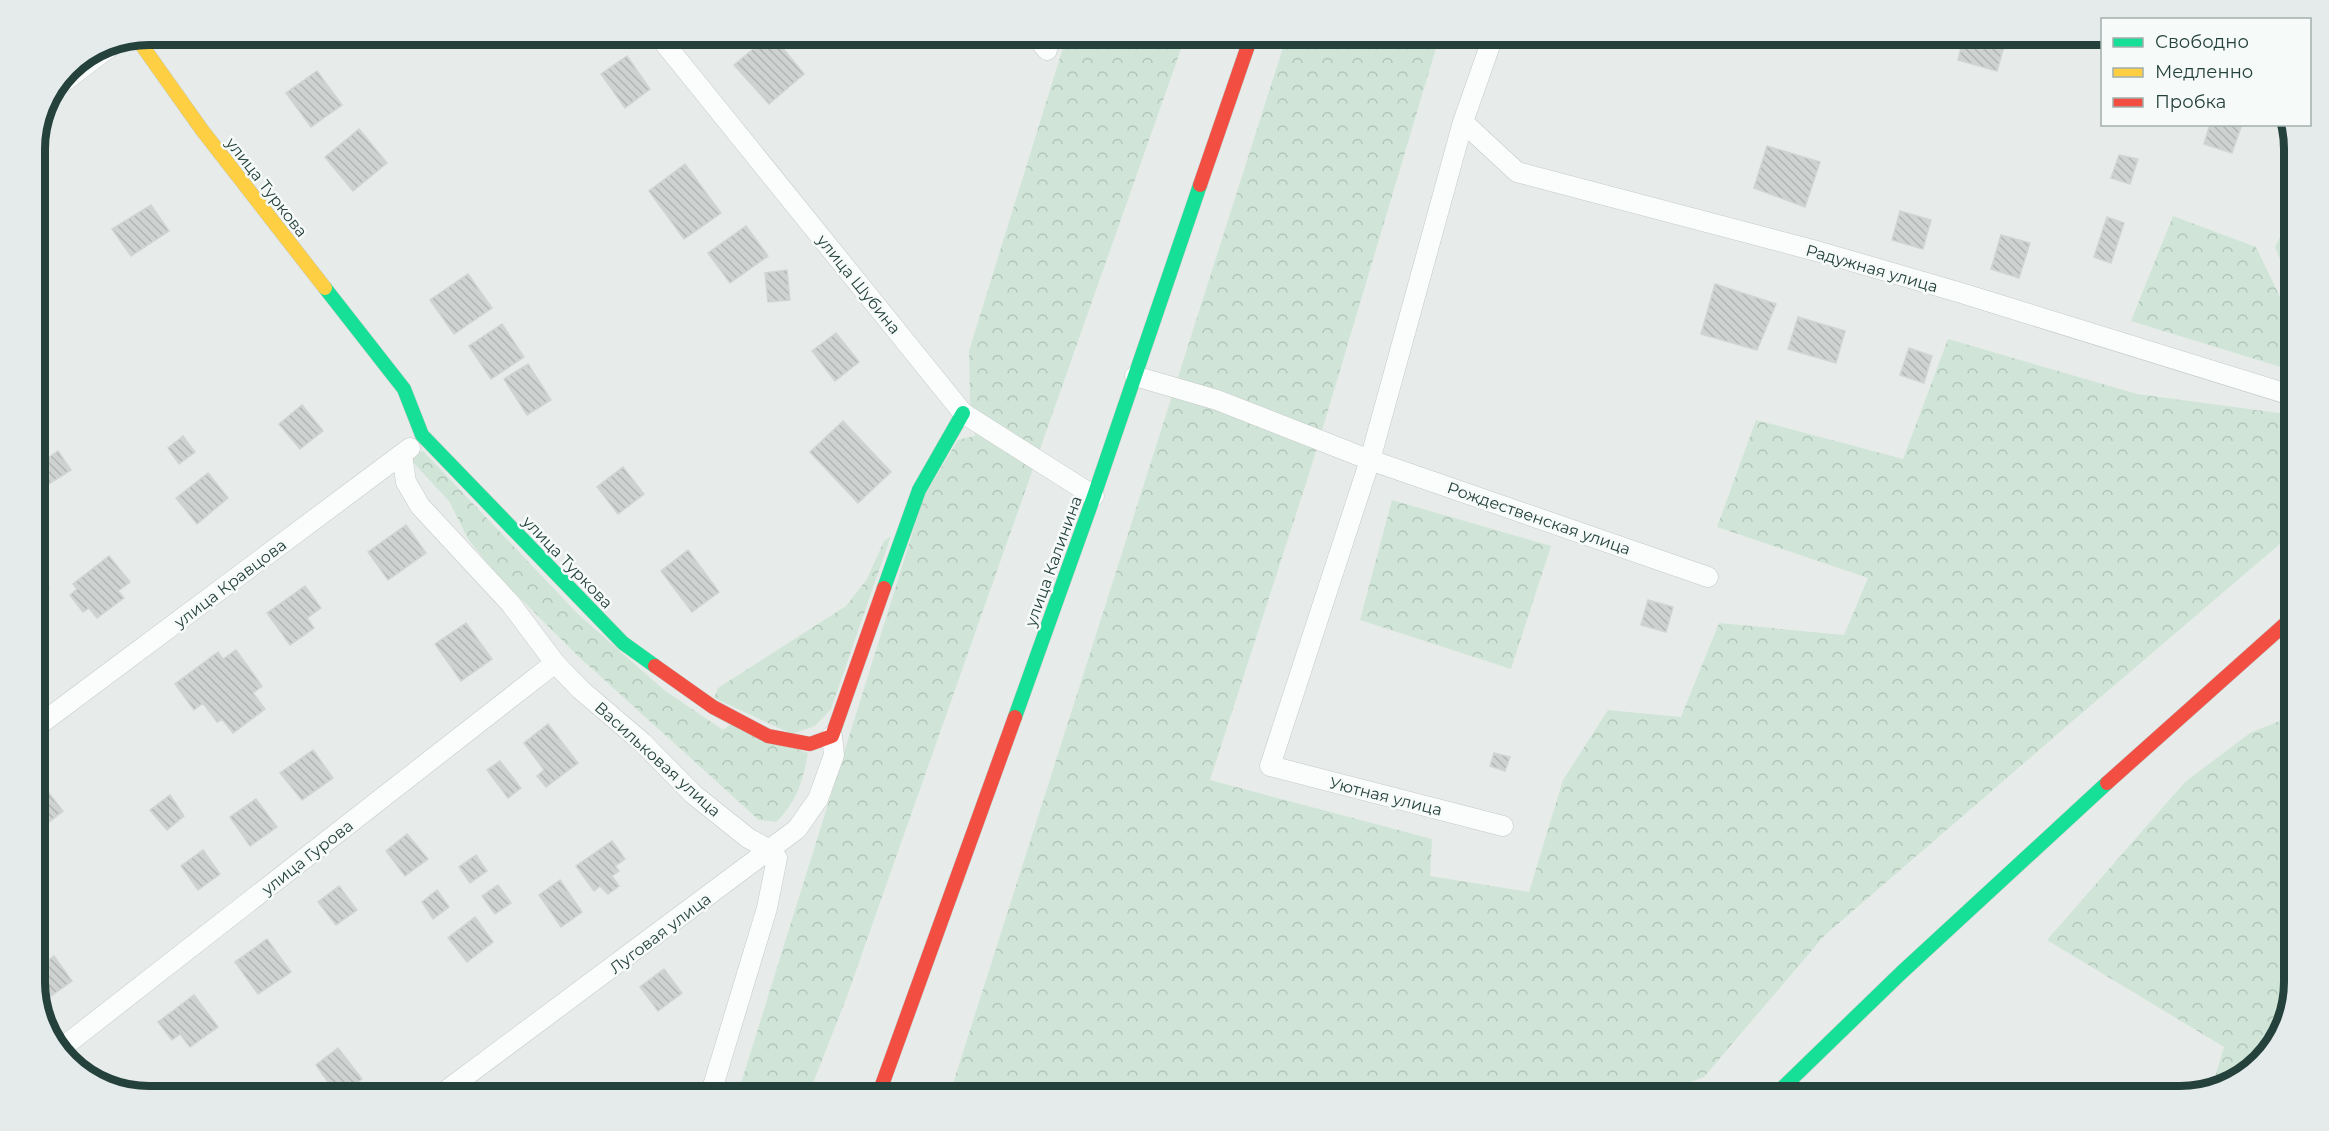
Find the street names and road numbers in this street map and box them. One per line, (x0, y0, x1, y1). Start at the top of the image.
street label: улица Туркова (221, 133, 311, 241)
street label: улица Шубина (812, 230, 904, 338)
street label: Радужная улица (1804, 241, 1940, 296)
street label: Рождественская улица (1445, 478, 1633, 559)
street label: улица Калинина (1021, 493, 1086, 630)
street label: улица Туркова (518, 511, 617, 613)
street label: улица Кравцова (170, 535, 290, 632)
street label: Васильковая улица (591, 698, 724, 821)
street label: Уютная улица (1328, 773, 1444, 820)
street label: улица Гурова (257, 816, 357, 900)
street label: Луговая улица (606, 889, 715, 978)

